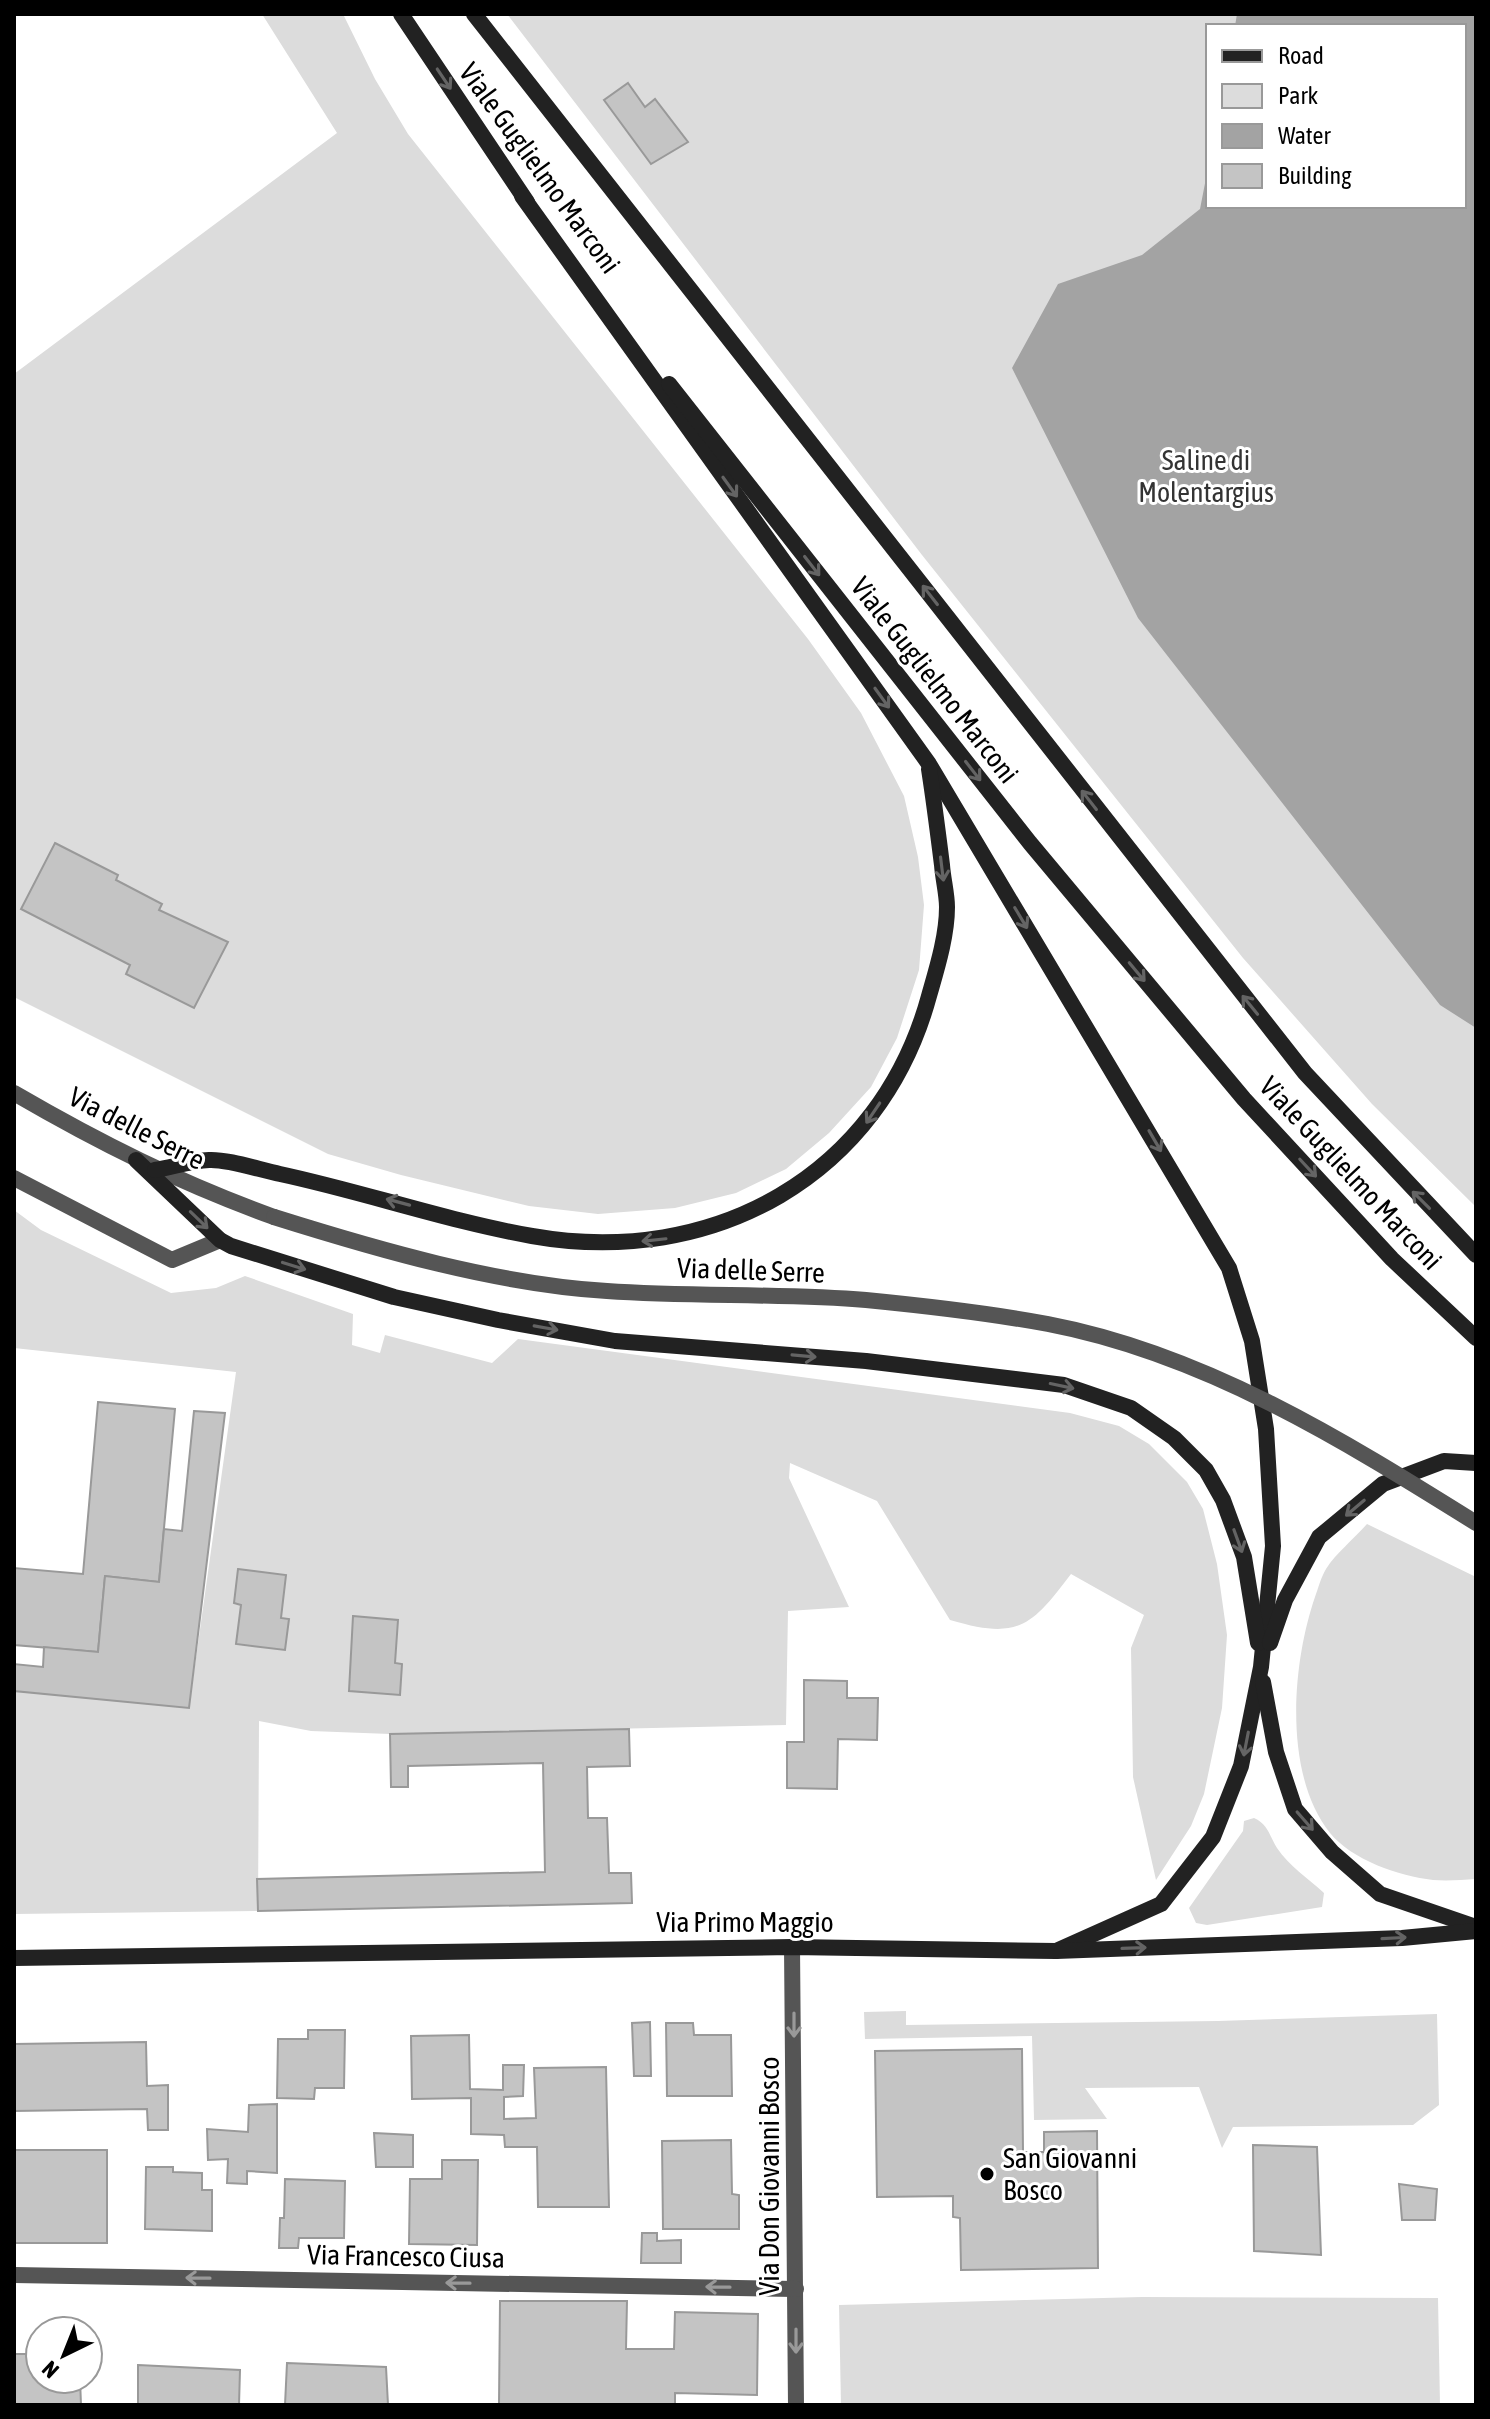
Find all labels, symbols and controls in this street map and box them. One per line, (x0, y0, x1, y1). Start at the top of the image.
legend (1206, 24, 1466, 208)
text: Road (1278, 42, 1324, 69)
street label: Viale Guglielmo Marconi (453, 57, 627, 279)
one-way arrow (437, 67, 453, 90)
text: Park (1278, 82, 1319, 109)
text: Water (1278, 122, 1331, 149)
text: Building (1278, 162, 1352, 189)
park label: Saline di Molentargius (1138, 444, 1274, 508)
one-way arrow (722, 476, 739, 498)
one-way arrow (803, 555, 821, 576)
street label: Viale Guglielmo Marconi (845, 571, 1025, 789)
one-way arrow (921, 585, 938, 606)
one-way arrow (874, 687, 890, 709)
one-way arrow (964, 759, 981, 781)
one-way arrow (1080, 790, 1097, 812)
one-way arrow (935, 856, 950, 881)
one-way arrow (1014, 906, 1030, 929)
one-way arrow (1128, 961, 1146, 982)
one-way arrow (1241, 995, 1258, 1016)
street label: Viale Guglielmo Marconi (1253, 1070, 1449, 1276)
street label: Via delle Serre (64, 1080, 210, 1176)
one-way arrow (865, 1101, 881, 1124)
one-way arrow (1147, 1129, 1163, 1152)
one-way arrow (1298, 1158, 1317, 1178)
one-way arrow (1412, 1191, 1431, 1210)
one-way arrow (386, 1194, 412, 1209)
one-way arrow (189, 1210, 209, 1229)
one-way arrow (642, 1233, 667, 1248)
street label: Via delle Serre (677, 1251, 825, 1289)
one-way arrow (281, 1259, 306, 1274)
one-way arrow (533, 1322, 558, 1337)
one-way arrow (790, 1349, 817, 1364)
one-way arrow (1049, 1379, 1075, 1394)
one-way arrow (1345, 1499, 1365, 1517)
one-way arrow (1232, 1528, 1246, 1552)
one-way arrow (1238, 1730, 1253, 1756)
one-way arrow (1296, 1810, 1314, 1831)
street label: Via Primo Maggio (656, 1906, 834, 1938)
one-way arrow (1380, 1931, 1407, 1946)
one-way arrow (1120, 1940, 1147, 1955)
one-way arrow (786, 2011, 802, 2038)
street label: Via Don Giovanni Bosco (753, 2057, 785, 2295)
place label: San Giovanni Bosco (1003, 2142, 1137, 2206)
marker: San Giovanni Bosco (978, 2165, 996, 2183)
street label: Via Francesco Ciusa (307, 2238, 505, 2274)
one-way arrow (185, 2270, 212, 2286)
one-way arrow (445, 2275, 472, 2290)
one-way arrow (705, 2280, 732, 2295)
north arrow (24, 2315, 104, 2395)
one-way arrow (788, 2327, 804, 2354)
text: N (37, 2356, 64, 2384)

